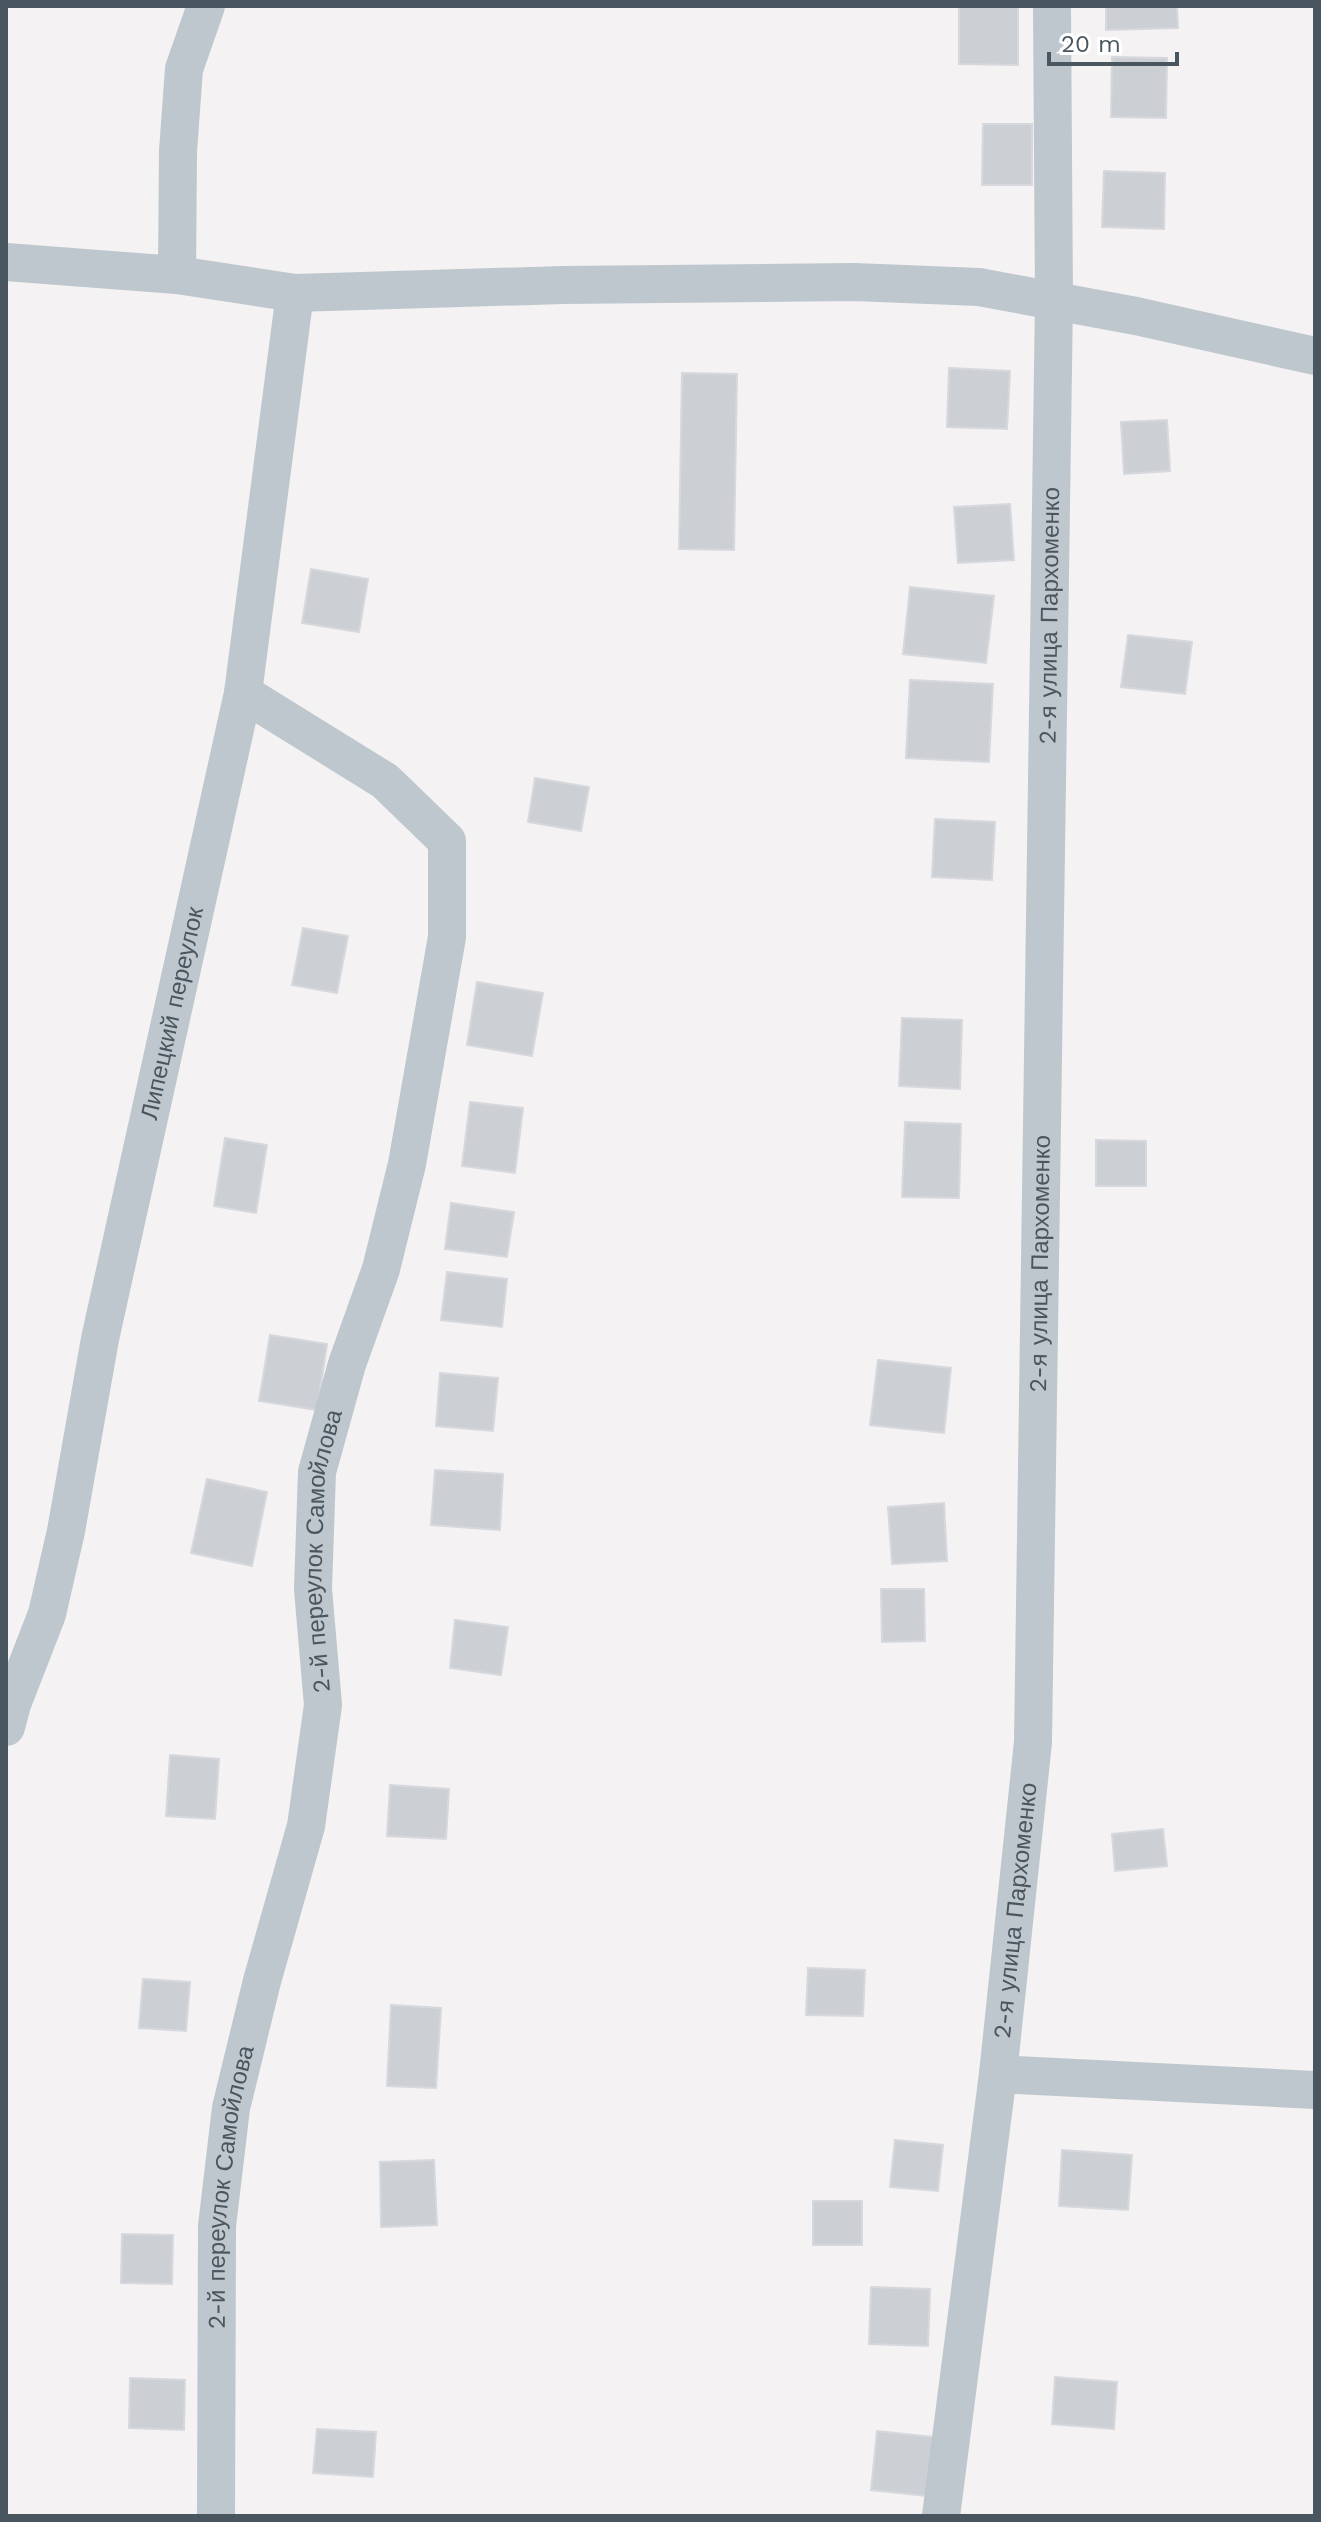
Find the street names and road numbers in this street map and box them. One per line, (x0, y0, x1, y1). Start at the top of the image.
street label: 2-я улица Пархоменко (1034, 487, 1065, 744)
street label: Липецкий переулок (135, 904, 209, 1122)
street label: 2-я улица Пархоменко (1024, 1135, 1056, 1392)
street label: 2-й переулок Самойлова (299, 1406, 348, 1694)
street label: 2-я улица Пархоменко (988, 1781, 1043, 2040)
street label: 2-й переулок Самойлова (203, 2042, 260, 2329)

